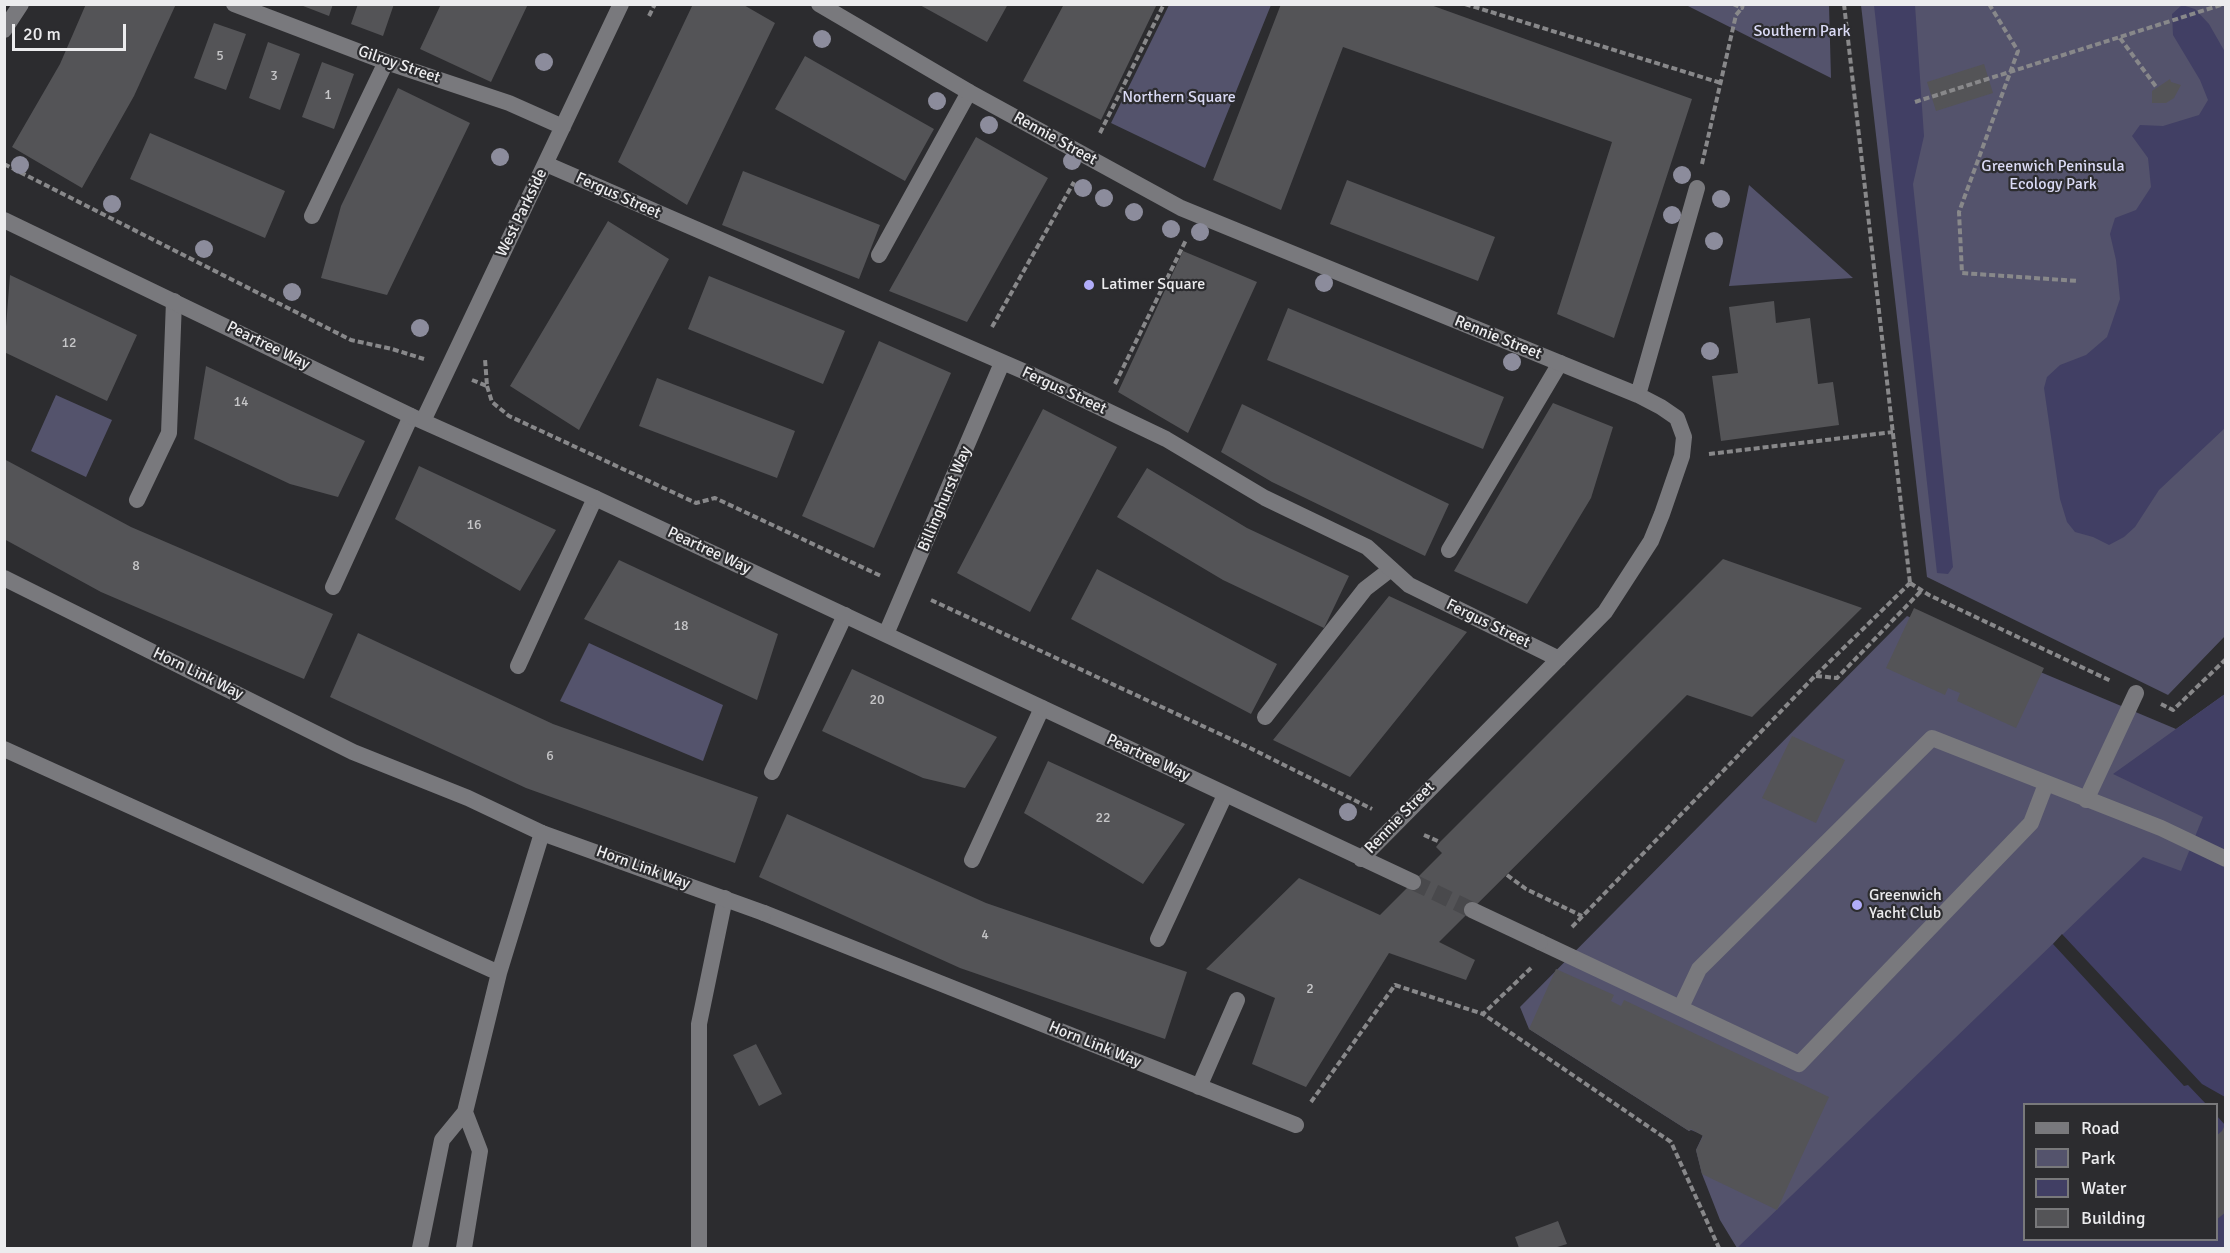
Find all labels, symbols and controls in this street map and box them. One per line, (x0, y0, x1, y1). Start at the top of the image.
scale bar (15, 12, 129, 50)
park label: Southern Park (1753, 22, 1851, 42)
text: 20 m (23, 23, 61, 45)
street label: Gilroy Street (355, 42, 443, 88)
house number: 5 (216, 48, 224, 64)
house number: 3 (270, 68, 278, 84)
house number: 1 (324, 87, 332, 103)
park label: Northern Square (1122, 88, 1236, 108)
street label: Rennie Street (1010, 108, 1100, 170)
park label: Greenwich Peninsula Ecology Park (1981, 157, 2125, 195)
street label: West Parkside (492, 166, 552, 260)
street label: Fergus Street (573, 169, 663, 223)
place label: Latimer Square (1101, 275, 1205, 295)
marker: Latimer Square (1082, 278, 1096, 292)
street label: Rennie Street (1452, 312, 1544, 364)
street label: Peartree Way (223, 318, 313, 374)
house number: 12 (61, 335, 77, 351)
street label: Fergus Street (1019, 363, 1109, 419)
house number: 14 (233, 394, 249, 410)
street label: Billinghurst Way (914, 443, 976, 555)
house number: 16 (466, 517, 482, 533)
street label: Peartree Way (664, 523, 754, 579)
house number: 8 (132, 558, 140, 574)
street label: Fergus Street (1443, 595, 1533, 653)
house number: 18 (673, 618, 689, 634)
street label: Horn Link Way (150, 644, 246, 704)
house number: 20 (869, 692, 885, 708)
street label: Peartree Way (1103, 730, 1193, 786)
house number: 6 (546, 748, 554, 764)
street label: Rennie Street (1361, 778, 1439, 858)
house number: 22 (1095, 810, 1111, 826)
street label: Horn Link Way (594, 842, 692, 894)
place label: Greenwich Yacht Club (1869, 886, 1942, 924)
marker: Greenwich Yacht Club (1850, 898, 1864, 912)
house number: 4 (981, 927, 989, 943)
house number: 2 (1306, 981, 1314, 997)
street label: Horn Link Way (1046, 1018, 1144, 1072)
legend (2023, 1103, 2218, 1241)
text: Road (2081, 1117, 2120, 1139)
text: Park (2081, 1147, 2116, 1169)
text: Water (2081, 1177, 2126, 1199)
text: Building (2081, 1207, 2145, 1229)

